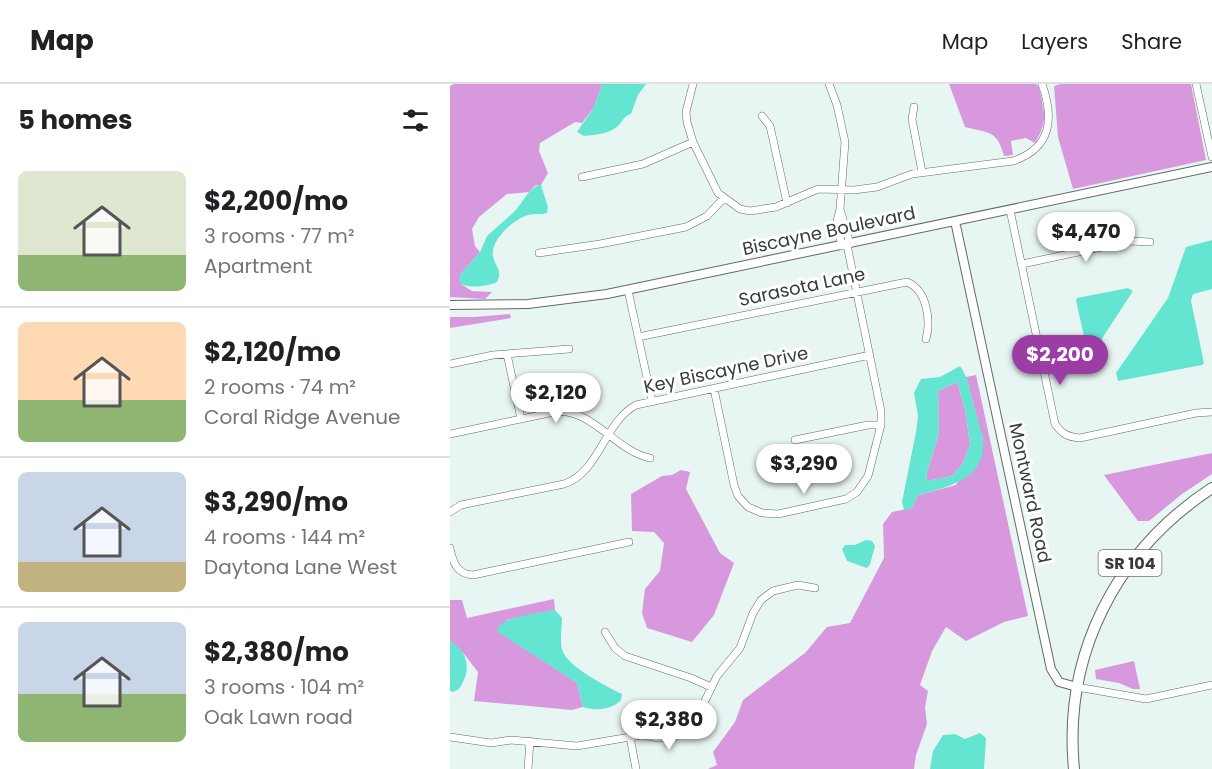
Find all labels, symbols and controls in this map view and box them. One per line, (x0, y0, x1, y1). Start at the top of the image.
text: Map (30, 21, 94, 60)
text: Map (942, 27, 988, 56)
text: Layers (1021, 27, 1088, 56)
text: Share (1121, 27, 1182, 56)
text: 5 homes (18, 102, 133, 138)
icon: filters (399, 104, 432, 137)
text: $2,200/mo (204, 183, 348, 219)
icon: home (66, 195, 138, 267)
street label: Biscayne Boulevard (740, 200, 918, 261)
pin: $4,470 (1037, 212, 1135, 263)
text: $4,470 (1051, 217, 1121, 245)
text: 3 rooms · 77 m² (204, 222, 355, 250)
text: Apartment (204, 252, 312, 280)
street label: Sarasota Lane (736, 261, 867, 312)
text: $2,120/mo (204, 334, 341, 370)
pin: $2,200 (1011, 335, 1109, 386)
street label: Key Biscayne Drive (641, 340, 810, 399)
text: $2,200 (1026, 340, 1094, 368)
icon: home (66, 346, 138, 418)
text: 2 rooms · 74 m² (204, 373, 356, 401)
pin: $2,120 (507, 373, 605, 424)
text: $2,120 (525, 378, 587, 406)
text: Coral Ridge Avenue (204, 403, 400, 431)
street label: Montward Road (1003, 421, 1058, 565)
pin: $3,290 (755, 444, 853, 495)
text: $3,290 (770, 449, 838, 477)
text: $3,290/mo (204, 484, 348, 520)
icon: home (66, 496, 138, 568)
text: 4 rooms · 144 m² (204, 523, 365, 551)
road number: SR 104 (1098, 550, 1162, 576)
text: Daytona Lane West (204, 553, 397, 581)
text: $2,380/mo (204, 634, 349, 670)
icon: home (66, 646, 138, 718)
text: 3 rooms · 104 m² (204, 673, 364, 701)
pin: $2,380 (620, 700, 718, 751)
text: Oak Lawn road (204, 703, 353, 731)
text: $2,380 (635, 705, 703, 733)

